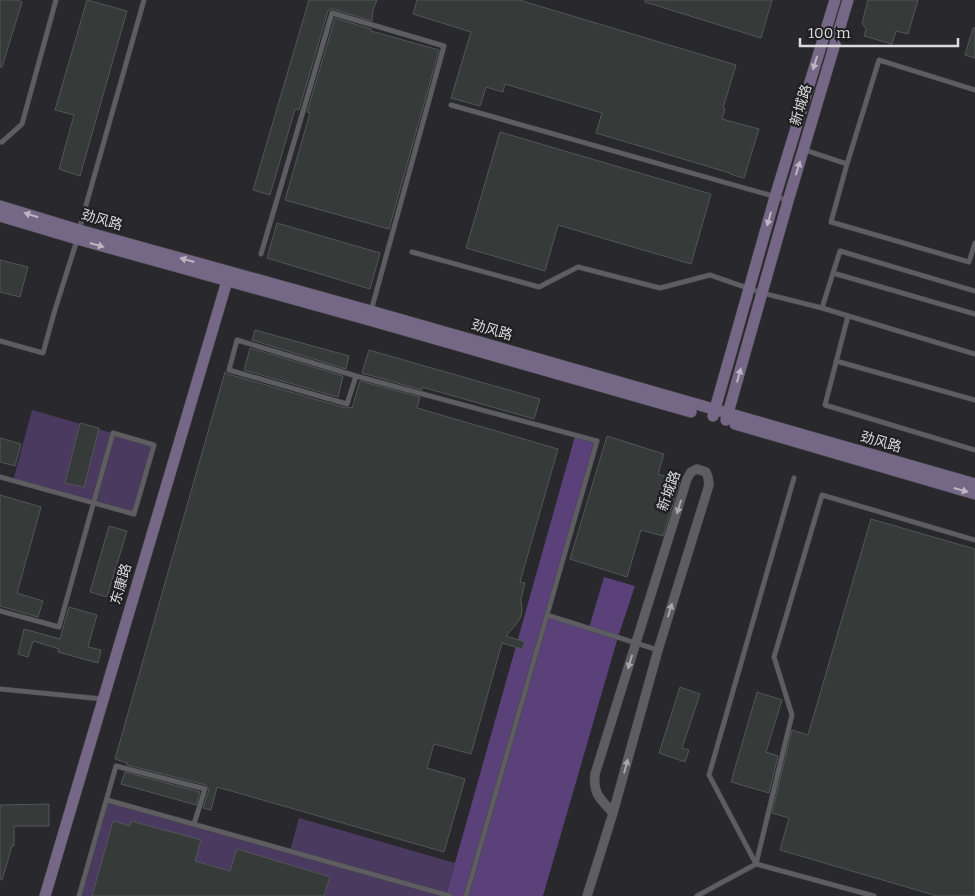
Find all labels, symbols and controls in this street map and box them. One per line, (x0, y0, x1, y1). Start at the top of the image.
scale bar (800, 15, 958, 47)
text: 100 m (808, 24, 851, 42)
one-way arrow (811, 56, 819, 71)
street label: 新城路 (787, 82, 815, 128)
one-way arrow (795, 160, 803, 175)
street label: 劲风路 (79, 206, 125, 234)
one-way arrow (24, 211, 39, 219)
one-way arrow (765, 212, 773, 227)
one-way arrow (90, 241, 105, 249)
one-way arrow (180, 256, 195, 264)
street label: 劲风路 (469, 316, 515, 344)
one-way arrow (735, 367, 743, 382)
street label: 劲风路 (858, 428, 904, 456)
street label: 新城路 (654, 468, 684, 514)
one-way arrow (953, 486, 968, 494)
one-way arrow (674, 500, 682, 515)
street label: 东康路 (107, 561, 135, 607)
one-way arrow (667, 602, 675, 617)
one-way arrow (625, 655, 633, 670)
one-way arrow (622, 758, 630, 773)

